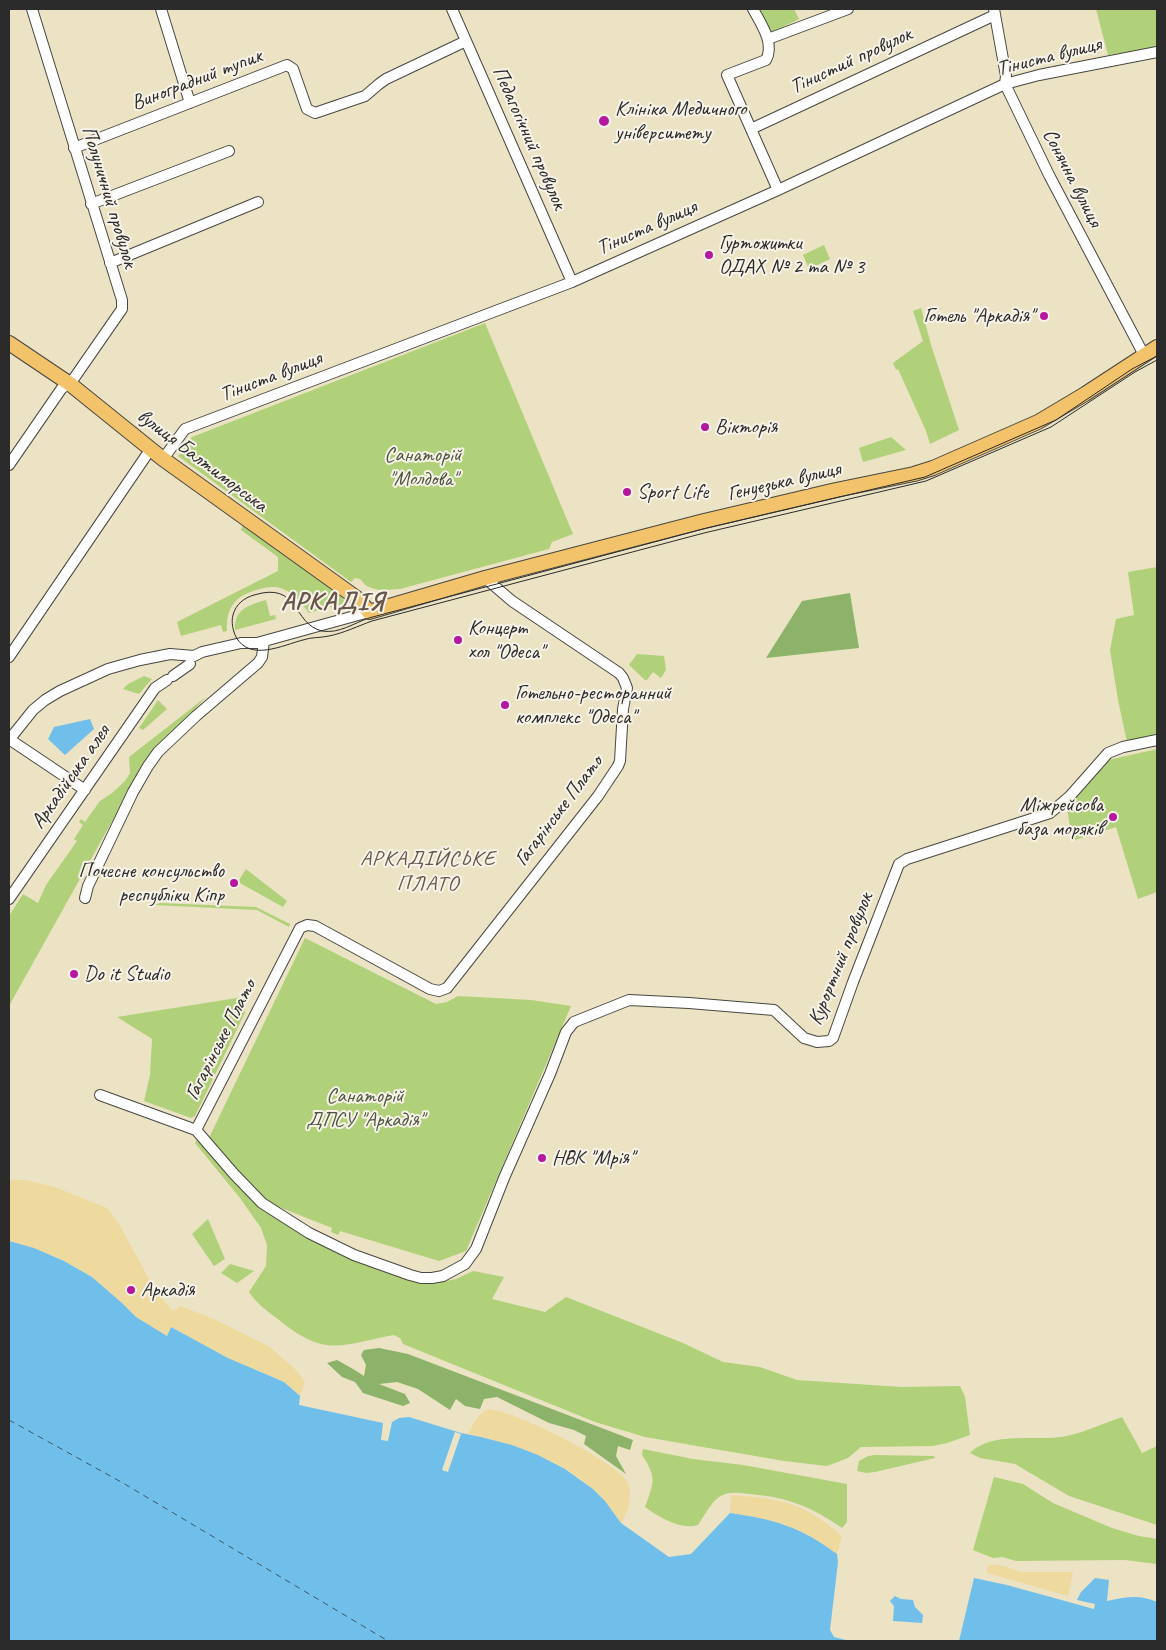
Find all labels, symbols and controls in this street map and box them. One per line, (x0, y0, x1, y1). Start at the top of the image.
street label: Тінистий провулок (786, 22, 916, 100)
street label: Тіниста вулиця (994, 32, 1104, 82)
street label: Виноградний тупик (128, 44, 266, 116)
street label: Педагогічний провулок (486, 63, 572, 213)
place label: Клініка Медичного університету (615, 96, 746, 146)
marker: Клініка Медичного університету (597, 114, 611, 128)
street label: Полуничний провулок (76, 123, 142, 271)
street label: Сонячна вулиця (1037, 125, 1107, 231)
street label: Тіниста вулиця (593, 195, 701, 261)
place label: Гуртожитки ОДАХ № 2 та № 3 (719, 230, 865, 280)
marker: Гуртожитки ОДАХ № 2 та № 3 (703, 249, 715, 261)
place label: Готель "Аркадія" (924, 303, 1034, 329)
marker: Готель "Аркадія" (1038, 310, 1050, 322)
street label: Тіниста вулиця (217, 346, 325, 408)
street label: вулиця Балтиморська (132, 404, 272, 518)
place label: Вікторія (715, 414, 777, 440)
marker: Вікторія (699, 421, 711, 433)
park label: Санаторій "Молдова" (384, 442, 462, 492)
street label: Генуезька вулиця (725, 457, 843, 507)
place label: Sport Life (637, 479, 708, 505)
marker: Sport Life (621, 486, 633, 498)
district label: АРКАДІЯ (278, 586, 388, 618)
place label: Концерт хол "Одеса" (468, 615, 544, 665)
marker: Концерт хол "Одеса" (452, 634, 464, 646)
place label: Готельно-ресторанний комплекс "Одеса" (515, 680, 671, 730)
marker: Готельно-ресторанний комплекс "Одеса" (499, 699, 511, 711)
street label: Аркадійська алея (26, 720, 116, 834)
street label: Гагарінське Плато (509, 751, 609, 871)
place label: Міжрейсова база моряків (1017, 792, 1103, 842)
marker: Міжрейсова база моряків (1107, 811, 1119, 823)
district label: АРКАДІЙСЬКЕ ПЛАТО (358, 846, 498, 898)
place label: Почесне консульство республіки Кіпр (79, 858, 224, 908)
marker: Почесне консульство республіки Кіпр (228, 877, 240, 889)
street label: Курортний провулок (803, 889, 879, 1029)
place label: Do it Studio (84, 961, 170, 987)
marker: Do it Studio (68, 968, 80, 980)
street label: Гагарінське Плато (180, 975, 262, 1105)
park label: Санаторій ДПСУ "Аркадія" (306, 1083, 424, 1133)
place label: НВК "Мрія" (552, 1145, 634, 1171)
marker: НВК "Мрія" (536, 1152, 548, 1164)
place label: Аркадія (141, 1277, 195, 1303)
marker: Аркадія (125, 1284, 137, 1296)

